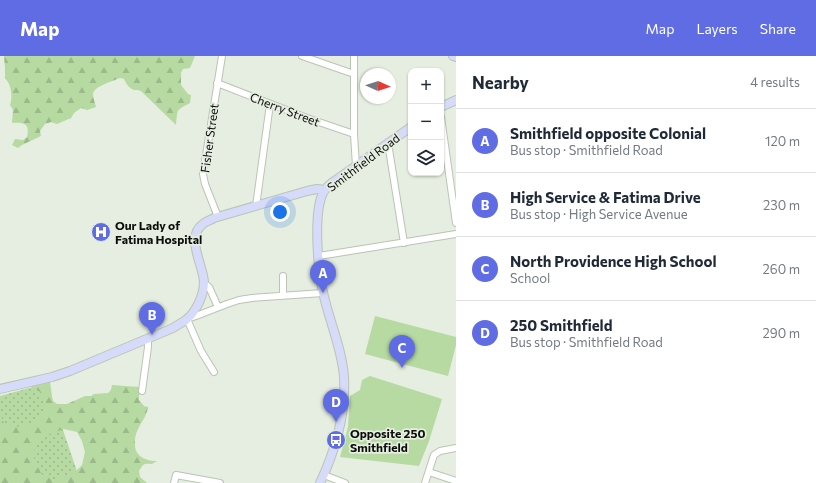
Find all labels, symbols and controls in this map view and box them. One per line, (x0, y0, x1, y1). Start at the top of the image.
text: Map (20, 17, 59, 40)
text: Map (646, 20, 674, 37)
text: Layers (696, 20, 738, 37)
text: Share (760, 20, 796, 37)
north arrow (360, 68, 396, 104)
map controls (408, 68, 444, 176)
button: + (408, 68, 444, 104)
text: Nearby (472, 72, 529, 93)
text: 4 results (750, 74, 800, 90)
street label: Cherry Street (248, 89, 322, 129)
street label: Fisher Street (197, 102, 221, 173)
button: − (408, 104, 444, 140)
text: Smithfield opposite Colonial (510, 124, 706, 142)
street label: Smithfield Road (324, 130, 402, 194)
text: A (480, 133, 490, 149)
text: 120 m (765, 133, 800, 149)
button: layers (408, 140, 444, 176)
text: Bus stop · Smithfield Road (510, 142, 663, 158)
text: High Service & Fatima Drive (510, 188, 701, 206)
text: B (481, 197, 489, 213)
text: 230 m (763, 197, 800, 213)
your location (270, 202, 290, 222)
text: Bus stop · High Service Avenue (510, 206, 688, 222)
place label: Our Lady of Fatima Hospital (115, 218, 202, 246)
hospital icon: Our Lady of Fatima Hospital (90, 221, 112, 243)
text: North Providence High School (510, 252, 717, 270)
pin: A (310, 260, 336, 293)
text: C (481, 261, 489, 277)
text: 260 m (763, 261, 800, 277)
text: School (510, 270, 550, 286)
pin: B (139, 302, 165, 335)
text: 250 Smithfield (510, 316, 612, 334)
text: D (480, 325, 490, 341)
text: 290 m (763, 325, 800, 341)
text: Bus stop · Smithfield Road (510, 334, 663, 350)
pin: C (389, 335, 415, 368)
pin: D (323, 389, 349, 422)
place label: Opposite 250 Smithfield (350, 426, 425, 454)
bus stop icon: Opposite 250 Smithfield (325, 429, 347, 451)

